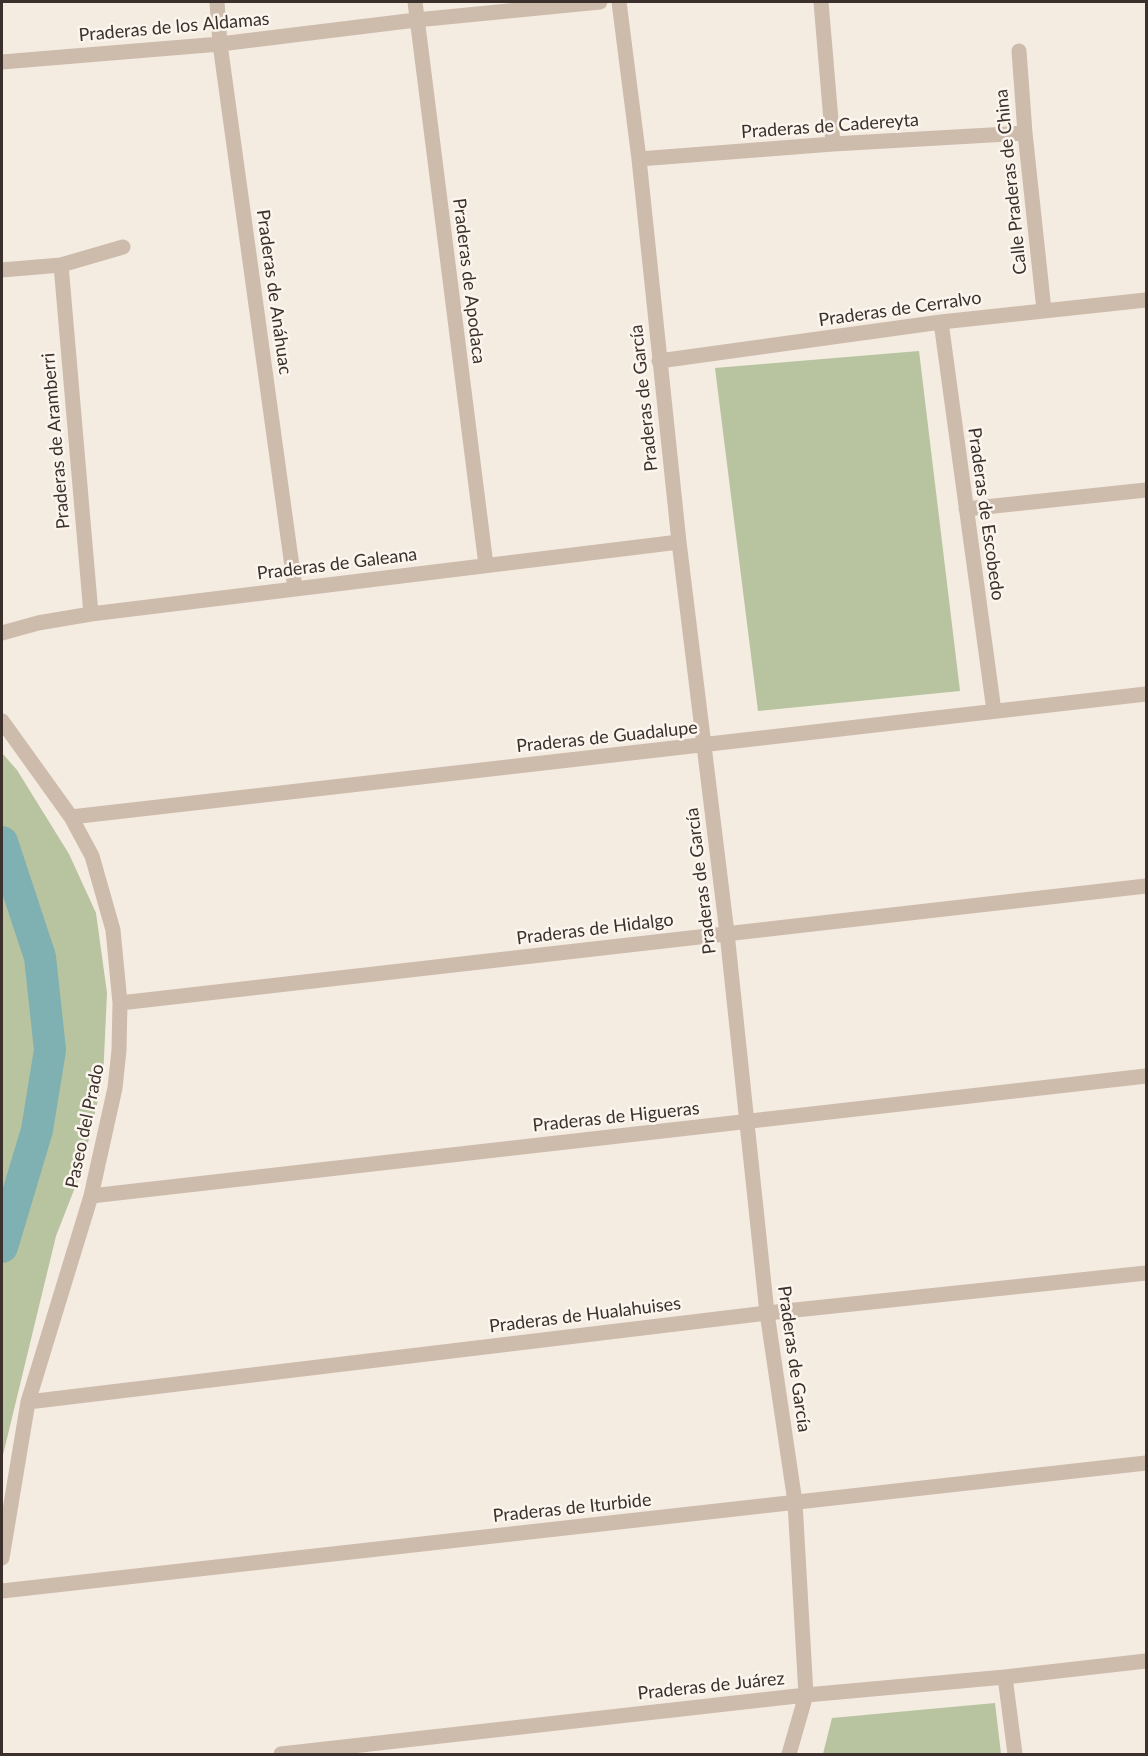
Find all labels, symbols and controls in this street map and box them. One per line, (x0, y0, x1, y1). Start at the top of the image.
street label: Praderas de los Aldamas (78, 8, 270, 46)
street label: Calle Praderas de China (991, 88, 1031, 276)
street label: Praderas de Cadereyta (740, 109, 920, 143)
street label: Praderas de Apodaca (448, 197, 490, 365)
street label: Praderas de Anáhuac (252, 208, 296, 376)
street label: Praderas de Cerralvo (817, 287, 983, 331)
street label: Praderas de García (626, 323, 662, 473)
street label: Praderas de Aramberri (38, 352, 74, 530)
street label: Praderas de Escobedo (963, 426, 1009, 602)
street label: Praderas de Galeana (256, 543, 418, 585)
street label: Praderas de Guadalupe (515, 717, 699, 757)
street label: Praderas de García (681, 806, 721, 956)
street label: Praderas de Hidalgo (515, 909, 675, 949)
street label: Paseo del Prado (61, 1062, 109, 1190)
street label: Praderas de Higueras (532, 1098, 700, 1136)
street label: Praderas de García (773, 1284, 815, 1434)
street label: Praderas de Hualahuises (488, 1293, 682, 1337)
street label: Praderas de Iturbide (492, 1489, 652, 1527)
street label: Praderas de Juárez (636, 1668, 786, 1704)

